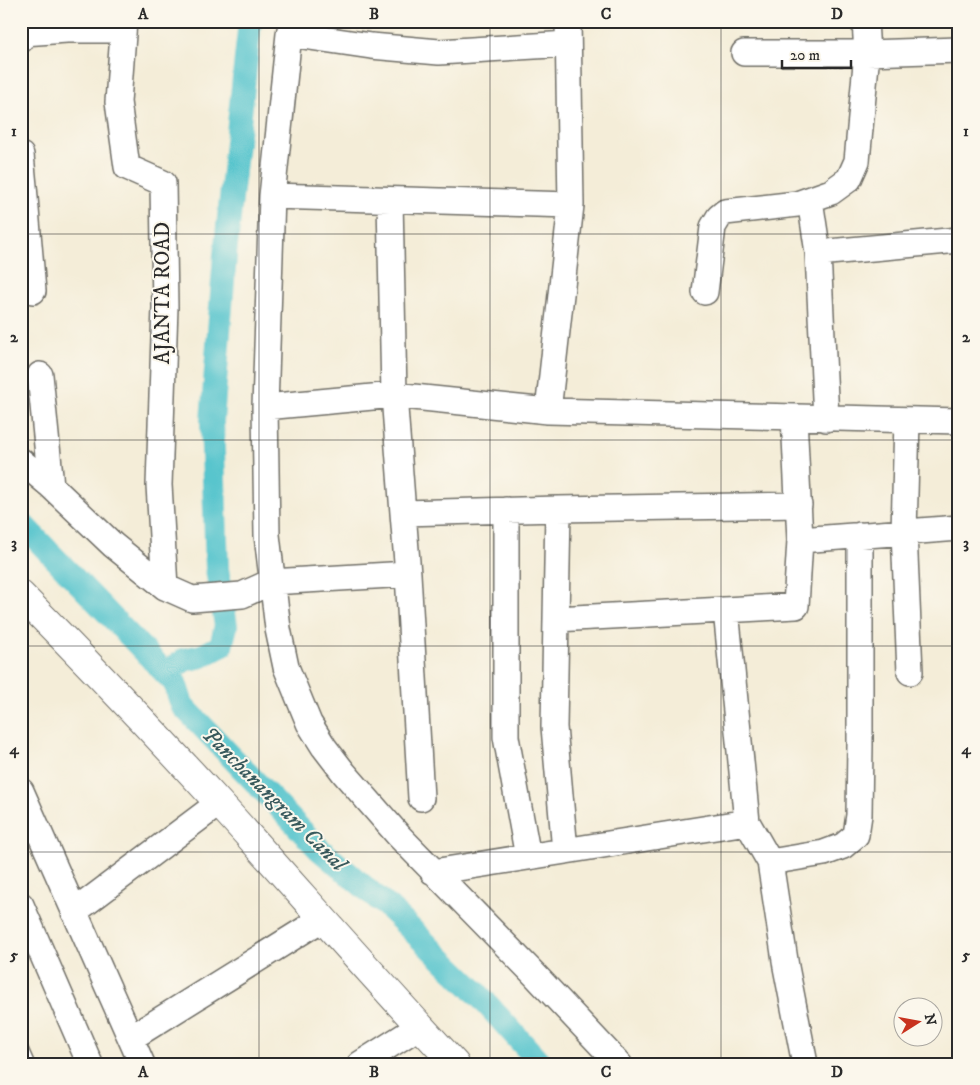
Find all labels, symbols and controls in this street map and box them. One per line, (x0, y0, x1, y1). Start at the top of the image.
text: A (137, 4, 149, 24)
text: B (369, 4, 379, 24)
text: C (601, 4, 611, 24)
text: D (831, 4, 843, 24)
scale bar (782, 38, 851, 70)
text: 20 m (790, 46, 820, 65)
text: 1 (11, 121, 17, 141)
text: 1 (963, 121, 969, 141)
street label: AJANTA ROAD (150, 222, 176, 364)
text: 2 (10, 327, 19, 347)
text: 2 (962, 327, 971, 347)
text: 3 (11, 533, 17, 553)
text: 3 (963, 533, 969, 553)
water label: Panchanangram Canal (196, 721, 354, 879)
text: 4 (8, 739, 19, 759)
text: 4 (960, 739, 971, 759)
text: 5 (9, 945, 18, 965)
text: 5 (961, 945, 970, 965)
north arrow (892, 998, 942, 1048)
text: N (920, 1012, 940, 1028)
text: A (137, 1062, 149, 1082)
text: B (369, 1062, 379, 1082)
text: C (601, 1062, 611, 1082)
text: D (831, 1062, 843, 1082)

